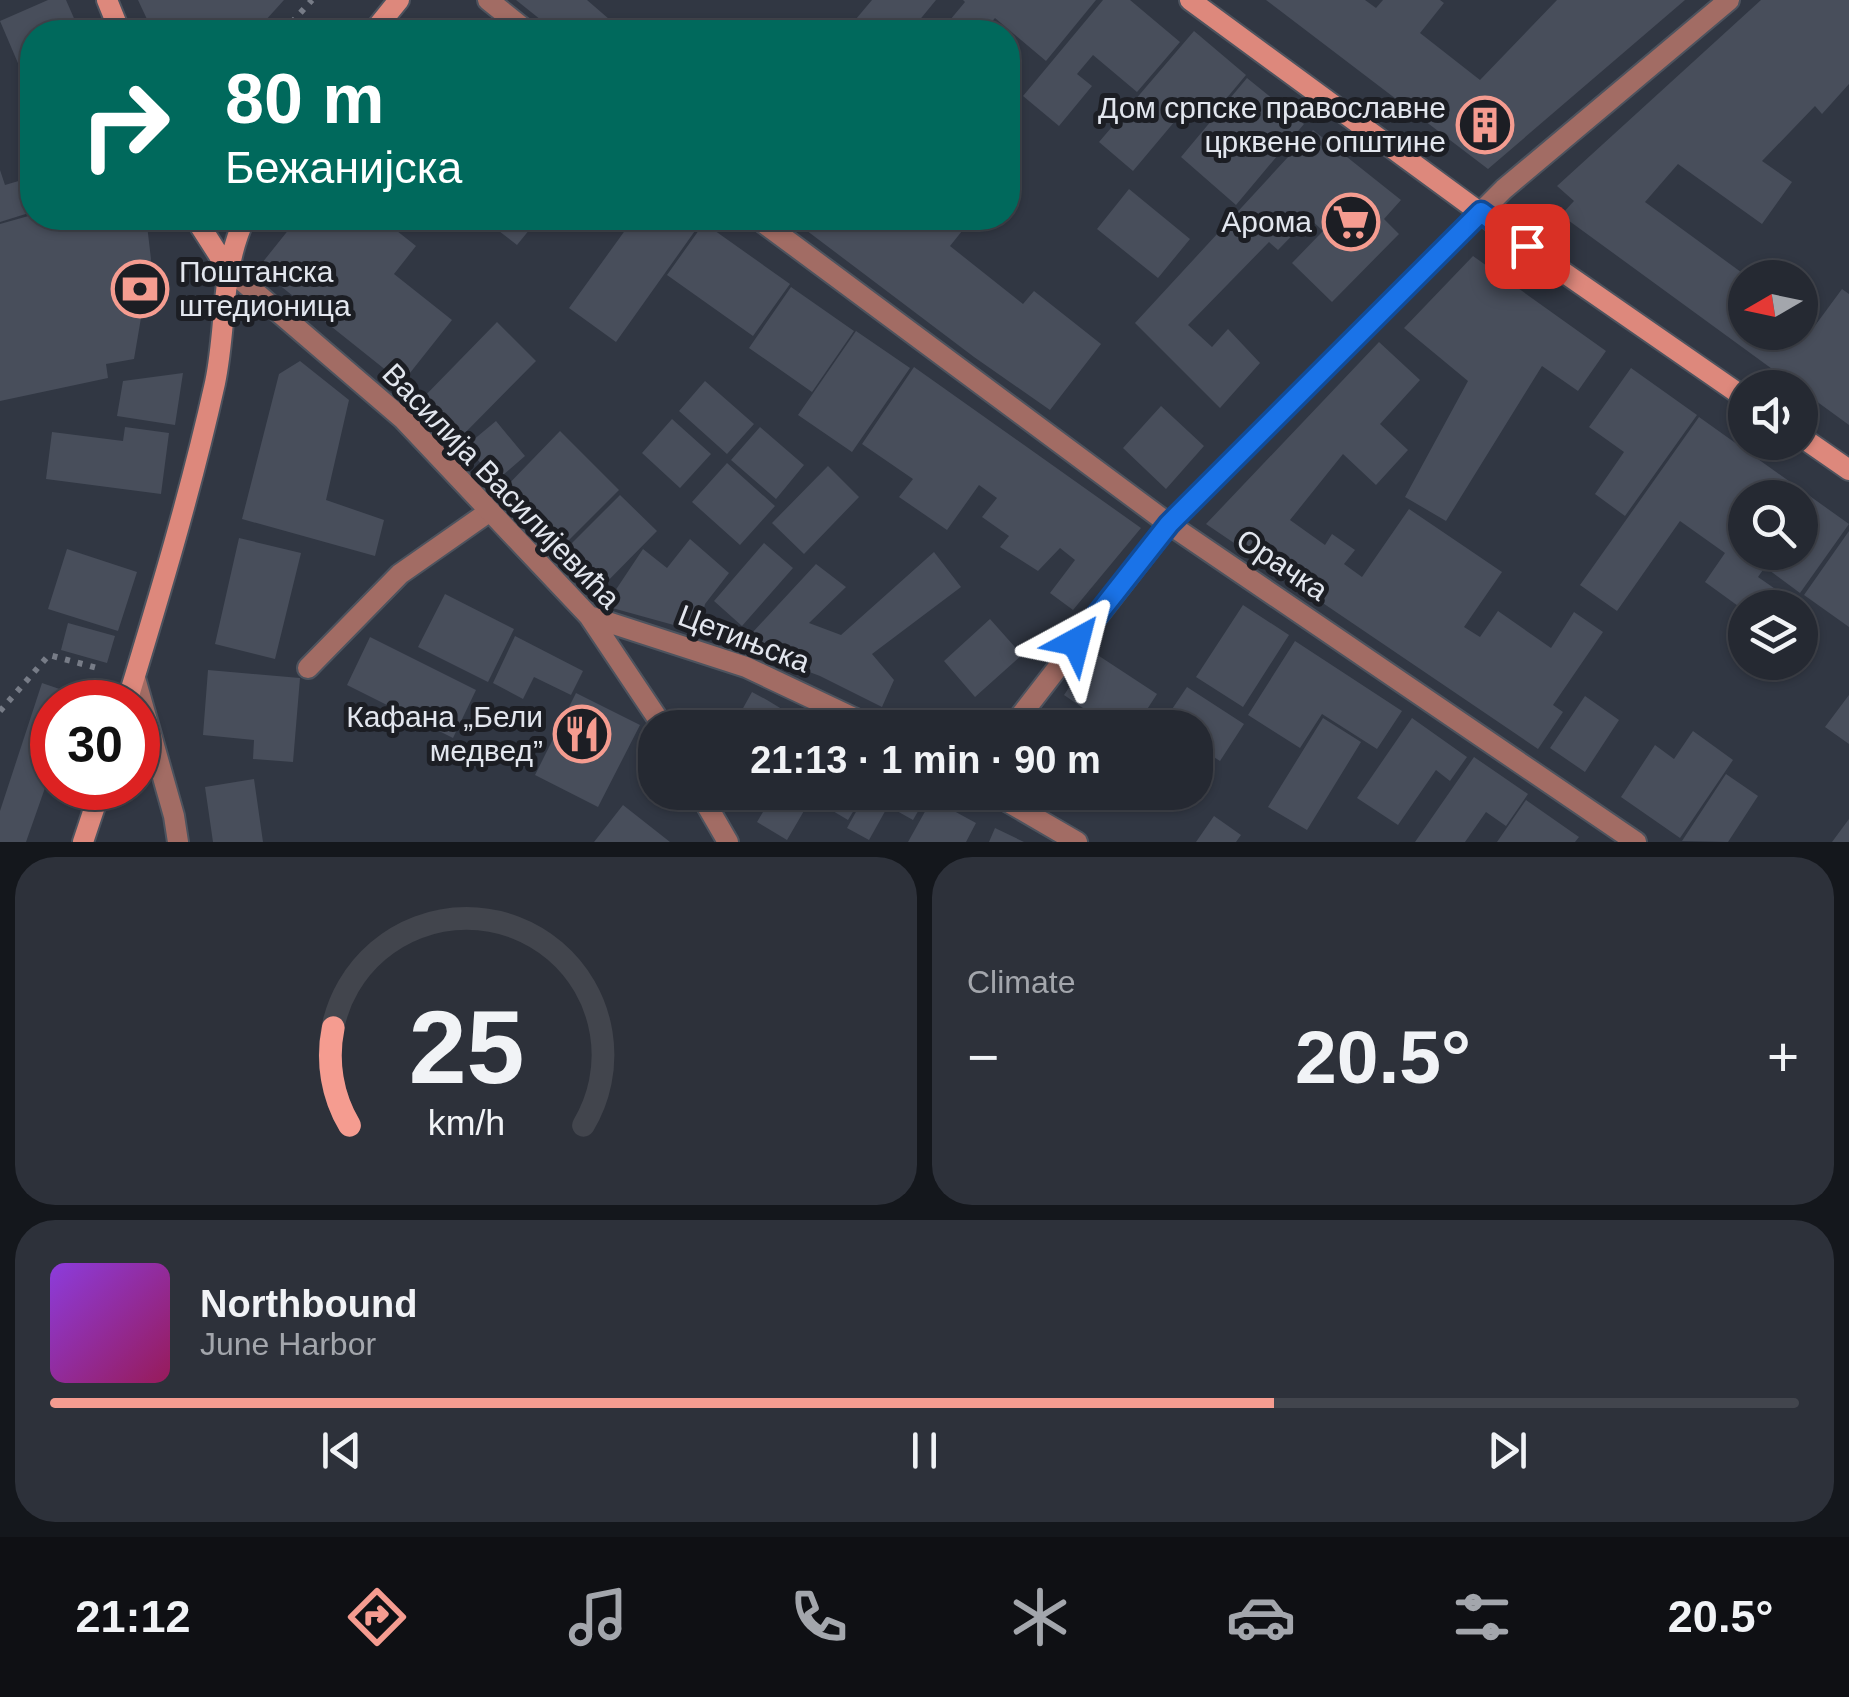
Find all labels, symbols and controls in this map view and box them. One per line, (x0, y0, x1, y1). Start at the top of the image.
icon: right (60, 60, 190, 190)
text: 80 m (225, 60, 385, 138)
place label: Дом српске православне црквене општине (1098, 91, 1446, 158)
building icon: Дом српске православне црквене општине (1455, 95, 1515, 155)
text: Бежанијска (225, 142, 462, 193)
supermarket icon: Арома (1321, 192, 1381, 252)
pin (1485, 204, 1570, 289)
place label: Арома (1221, 205, 1312, 238)
icon: arrive (1500, 219, 1555, 274)
place label: Поштанска штедионица (179, 255, 351, 322)
bank icon: Поштанска штедионица (110, 259, 170, 319)
north arrow (1728, 260, 1818, 350)
map controls (1728, 260, 1818, 680)
street label: Василија Василијевића (376, 357, 627, 615)
button: sound (1728, 370, 1818, 460)
button: search (1728, 480, 1818, 570)
street label: Орачка (1231, 522, 1334, 607)
position arrow (1024, 590, 1128, 694)
button: layers (1728, 590, 1818, 680)
street label: Цетињска (674, 598, 815, 679)
speed limit sign: 30 (30, 680, 160, 810)
place label: Кафана „Бели медвед” (346, 700, 543, 767)
restaurant icon: Кафана „Бели медвед” (552, 704, 612, 764)
text: 21:13 · 1 min · 90 m (750, 739, 1101, 781)
text: Climate (967, 964, 1075, 1000)
text: 25 (408, 989, 524, 1105)
text: 20.5° (1295, 1015, 1471, 1099)
text: − (967, 1026, 999, 1088)
text: + (1767, 1026, 1799, 1088)
text: km/h (427, 1103, 505, 1143)
text: Northbound (200, 1283, 417, 1325)
text: June Harbor (200, 1326, 376, 1362)
icon: previous (314, 1423, 369, 1478)
icon: pause (897, 1423, 952, 1478)
icon: next (1480, 1423, 1535, 1478)
icon: directions (342, 1582, 412, 1652)
icon: music (563, 1582, 633, 1652)
icon: phone (784, 1582, 854, 1652)
icon: climate (1005, 1582, 1075, 1652)
icon: car (1226, 1582, 1296, 1652)
icon: filters (1447, 1582, 1517, 1652)
text: 21:12 (76, 1591, 191, 1642)
text: 20.5° (1668, 1591, 1773, 1642)

